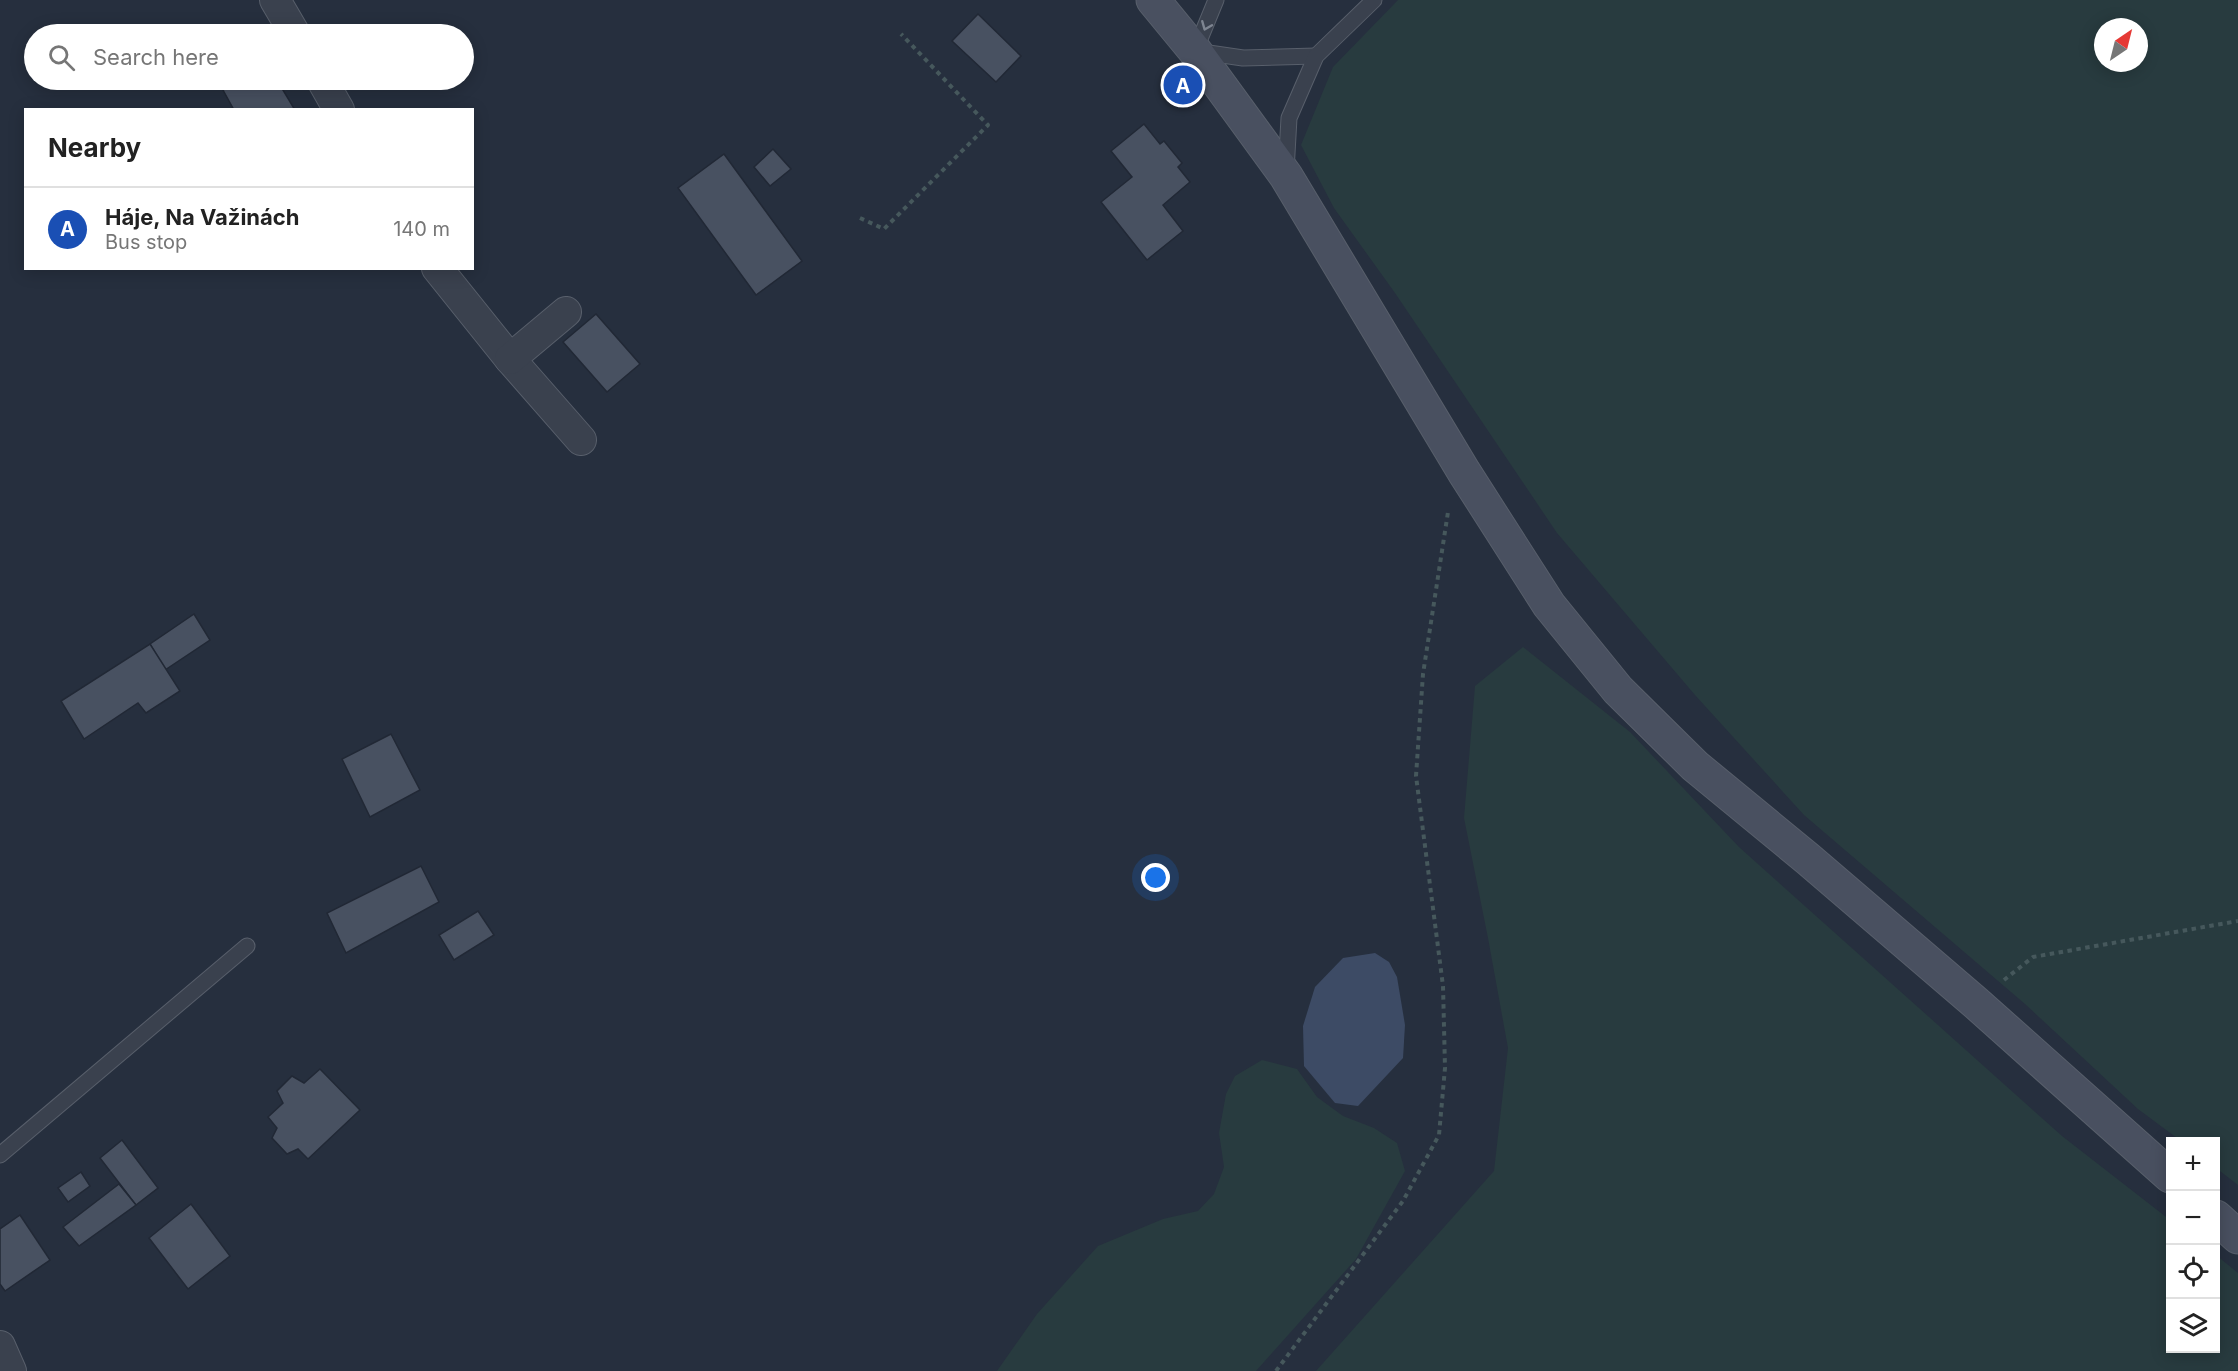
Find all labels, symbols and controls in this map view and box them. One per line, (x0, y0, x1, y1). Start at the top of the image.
north arrow (2094, 18, 2148, 72)
one-way arrow (1201, 19, 1213, 30)
search box (24, 24, 474, 90)
icon: search (45, 41, 78, 74)
text: Search here (93, 44, 219, 70)
pin: A (1164, 62, 1202, 107)
text: Nearby (48, 132, 141, 163)
text: Háje, Na Važinách (105, 204, 299, 230)
text: A (60, 217, 75, 241)
text: 140 m (393, 217, 450, 241)
text: Bus stop (105, 230, 187, 254)
your location (1141, 863, 1170, 892)
map controls (2166, 1137, 2220, 1353)
button: + (2166, 1137, 2220, 1191)
button: − (2166, 1191, 2220, 1245)
button: locate (2166, 1245, 2220, 1299)
button: layers (2166, 1299, 2220, 1353)

